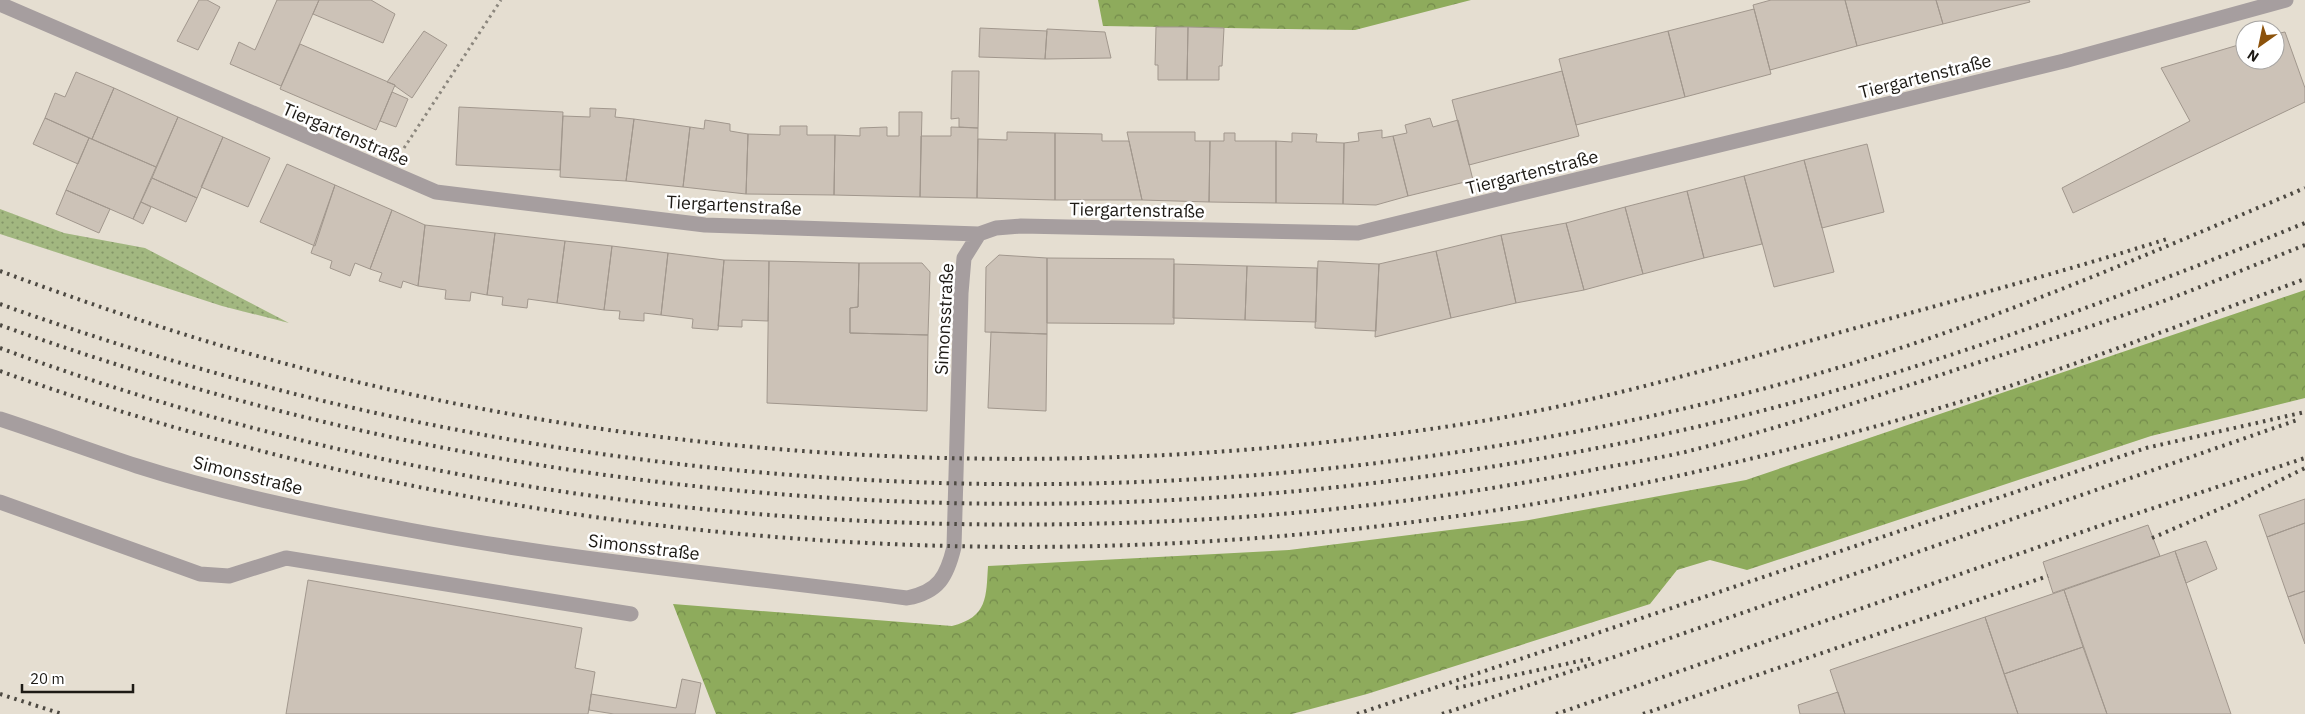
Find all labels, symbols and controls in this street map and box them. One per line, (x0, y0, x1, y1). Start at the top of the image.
north arrow (2235, 20, 2285, 70)
text: N (2244, 46, 2262, 66)
street label: Tiergartenstraße (1856, 48, 1994, 104)
street label: Tiergartenstraße (279, 97, 413, 171)
street label: Tiergartenstraße (1463, 144, 1601, 200)
street label: Tiergartenstraße (666, 190, 802, 220)
street label: Tiergartenstraße (1069, 197, 1205, 223)
street label: Simonsstraße (930, 262, 958, 376)
street label: Simonsstraße (191, 450, 305, 500)
street label: Simonsstraße (587, 529, 701, 565)
scale bar (22, 662, 134, 694)
text: 20 m (30, 669, 65, 688)

